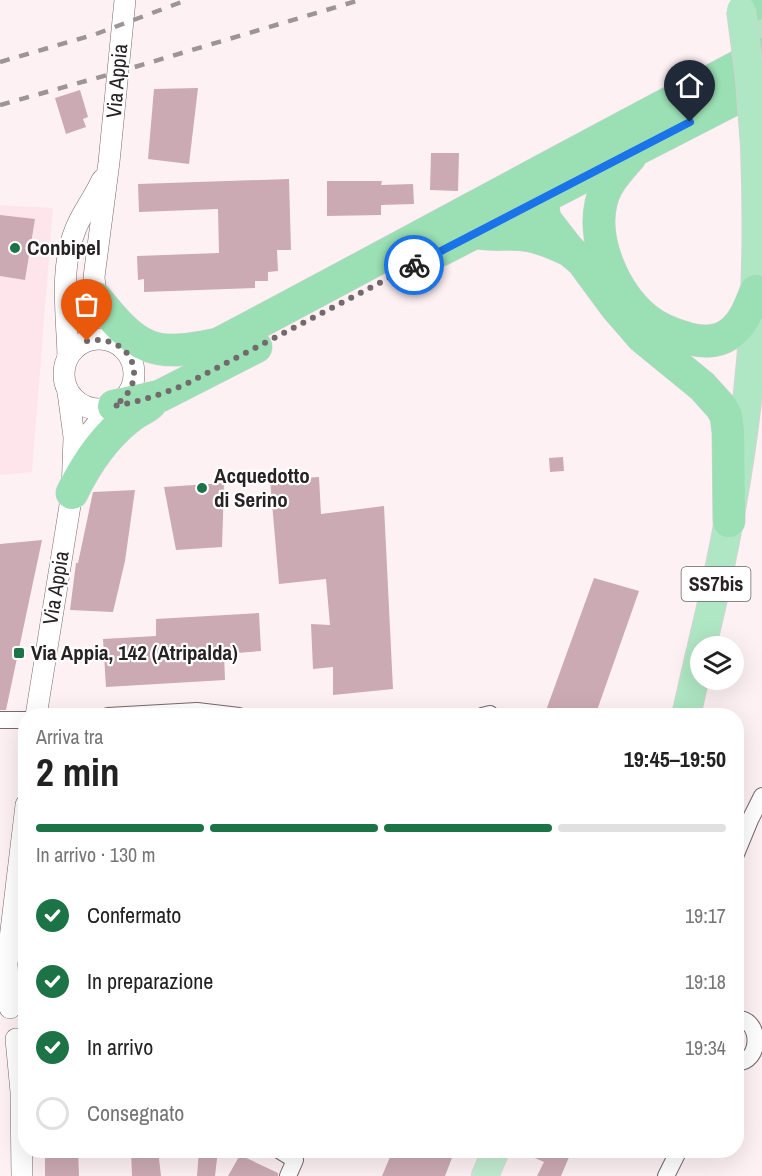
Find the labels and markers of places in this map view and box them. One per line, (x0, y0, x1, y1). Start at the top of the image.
pin (664, 60, 715, 122)
place label: Conbipel (27, 233, 101, 262)
marker: Conbipel (8, 241, 22, 255)
pin (61, 279, 112, 341)
place label: Acquedotto di Serino (214, 461, 310, 514)
marker: Acquedotto di Serino (195, 481, 209, 495)
place label: Via Appia, 142 (Atripalda) (31, 638, 238, 667)
marker: Via Appia, 142 (Atripalda) (12, 646, 26, 660)

